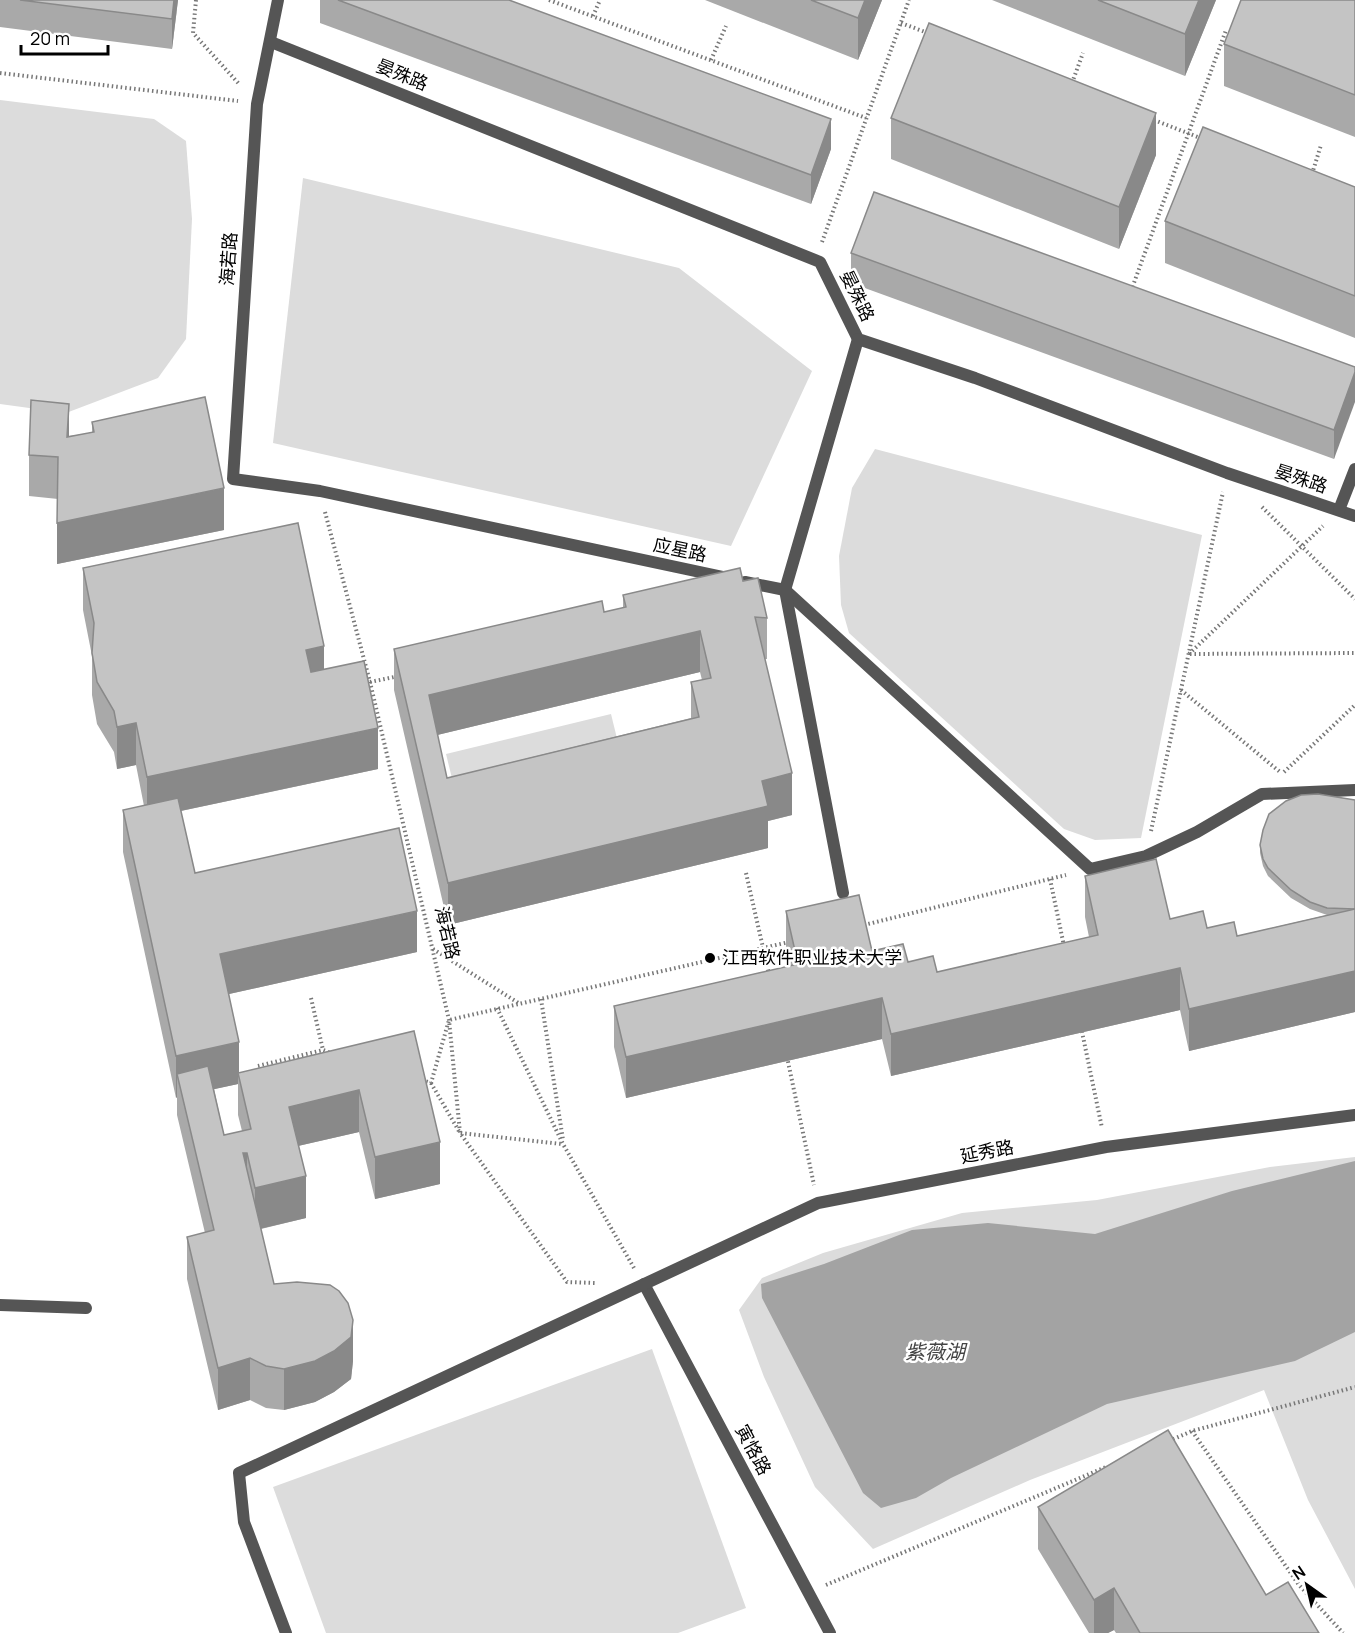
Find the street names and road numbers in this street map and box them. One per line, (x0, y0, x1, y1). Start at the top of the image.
street label: 晏殊路 (373, 53, 432, 95)
street label: 海若路 (214, 231, 242, 287)
street label: 晏殊路 (835, 266, 881, 325)
street label: 晏殊路 (1272, 458, 1331, 498)
street label: 应星路 (651, 532, 709, 566)
street label: 海若路 (430, 904, 466, 962)
street label: 延秀路 (958, 1134, 1016, 1168)
street label: 寅恪路 (731, 1420, 777, 1479)

